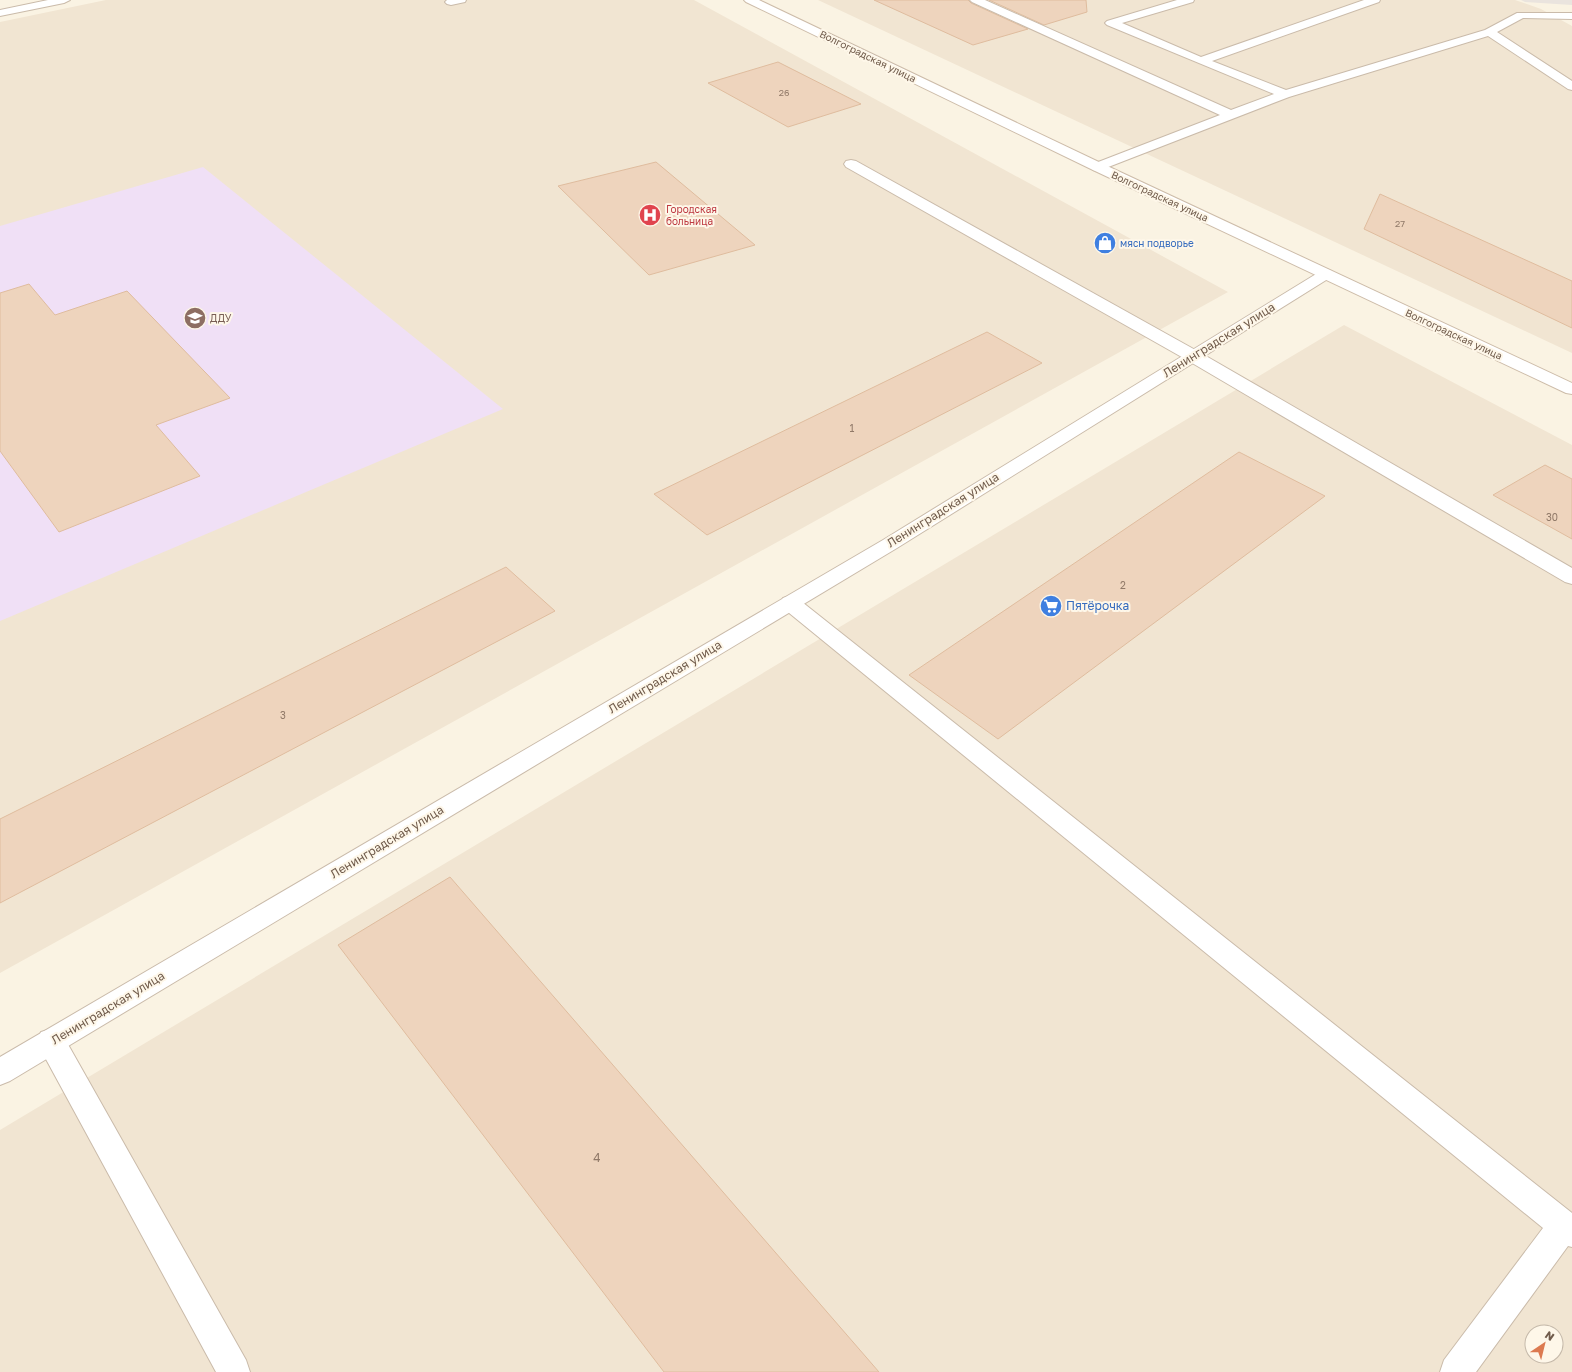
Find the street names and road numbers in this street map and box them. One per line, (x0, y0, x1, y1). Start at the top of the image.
street label: Волгоградская улица (818, 27, 918, 85)
street label: Волгоградская улица (1110, 168, 1210, 224)
street label: Ленинградская улица (1160, 299, 1278, 380)
street label: Волгоградская улица (1404, 306, 1504, 362)
street label: Ленинградская улица (884, 469, 1002, 550)
street label: Ленинградская улица (605, 637, 724, 716)
street label: Ленинградская улица (327, 802, 446, 881)
street label: Ленинградская улица (48, 968, 167, 1047)

